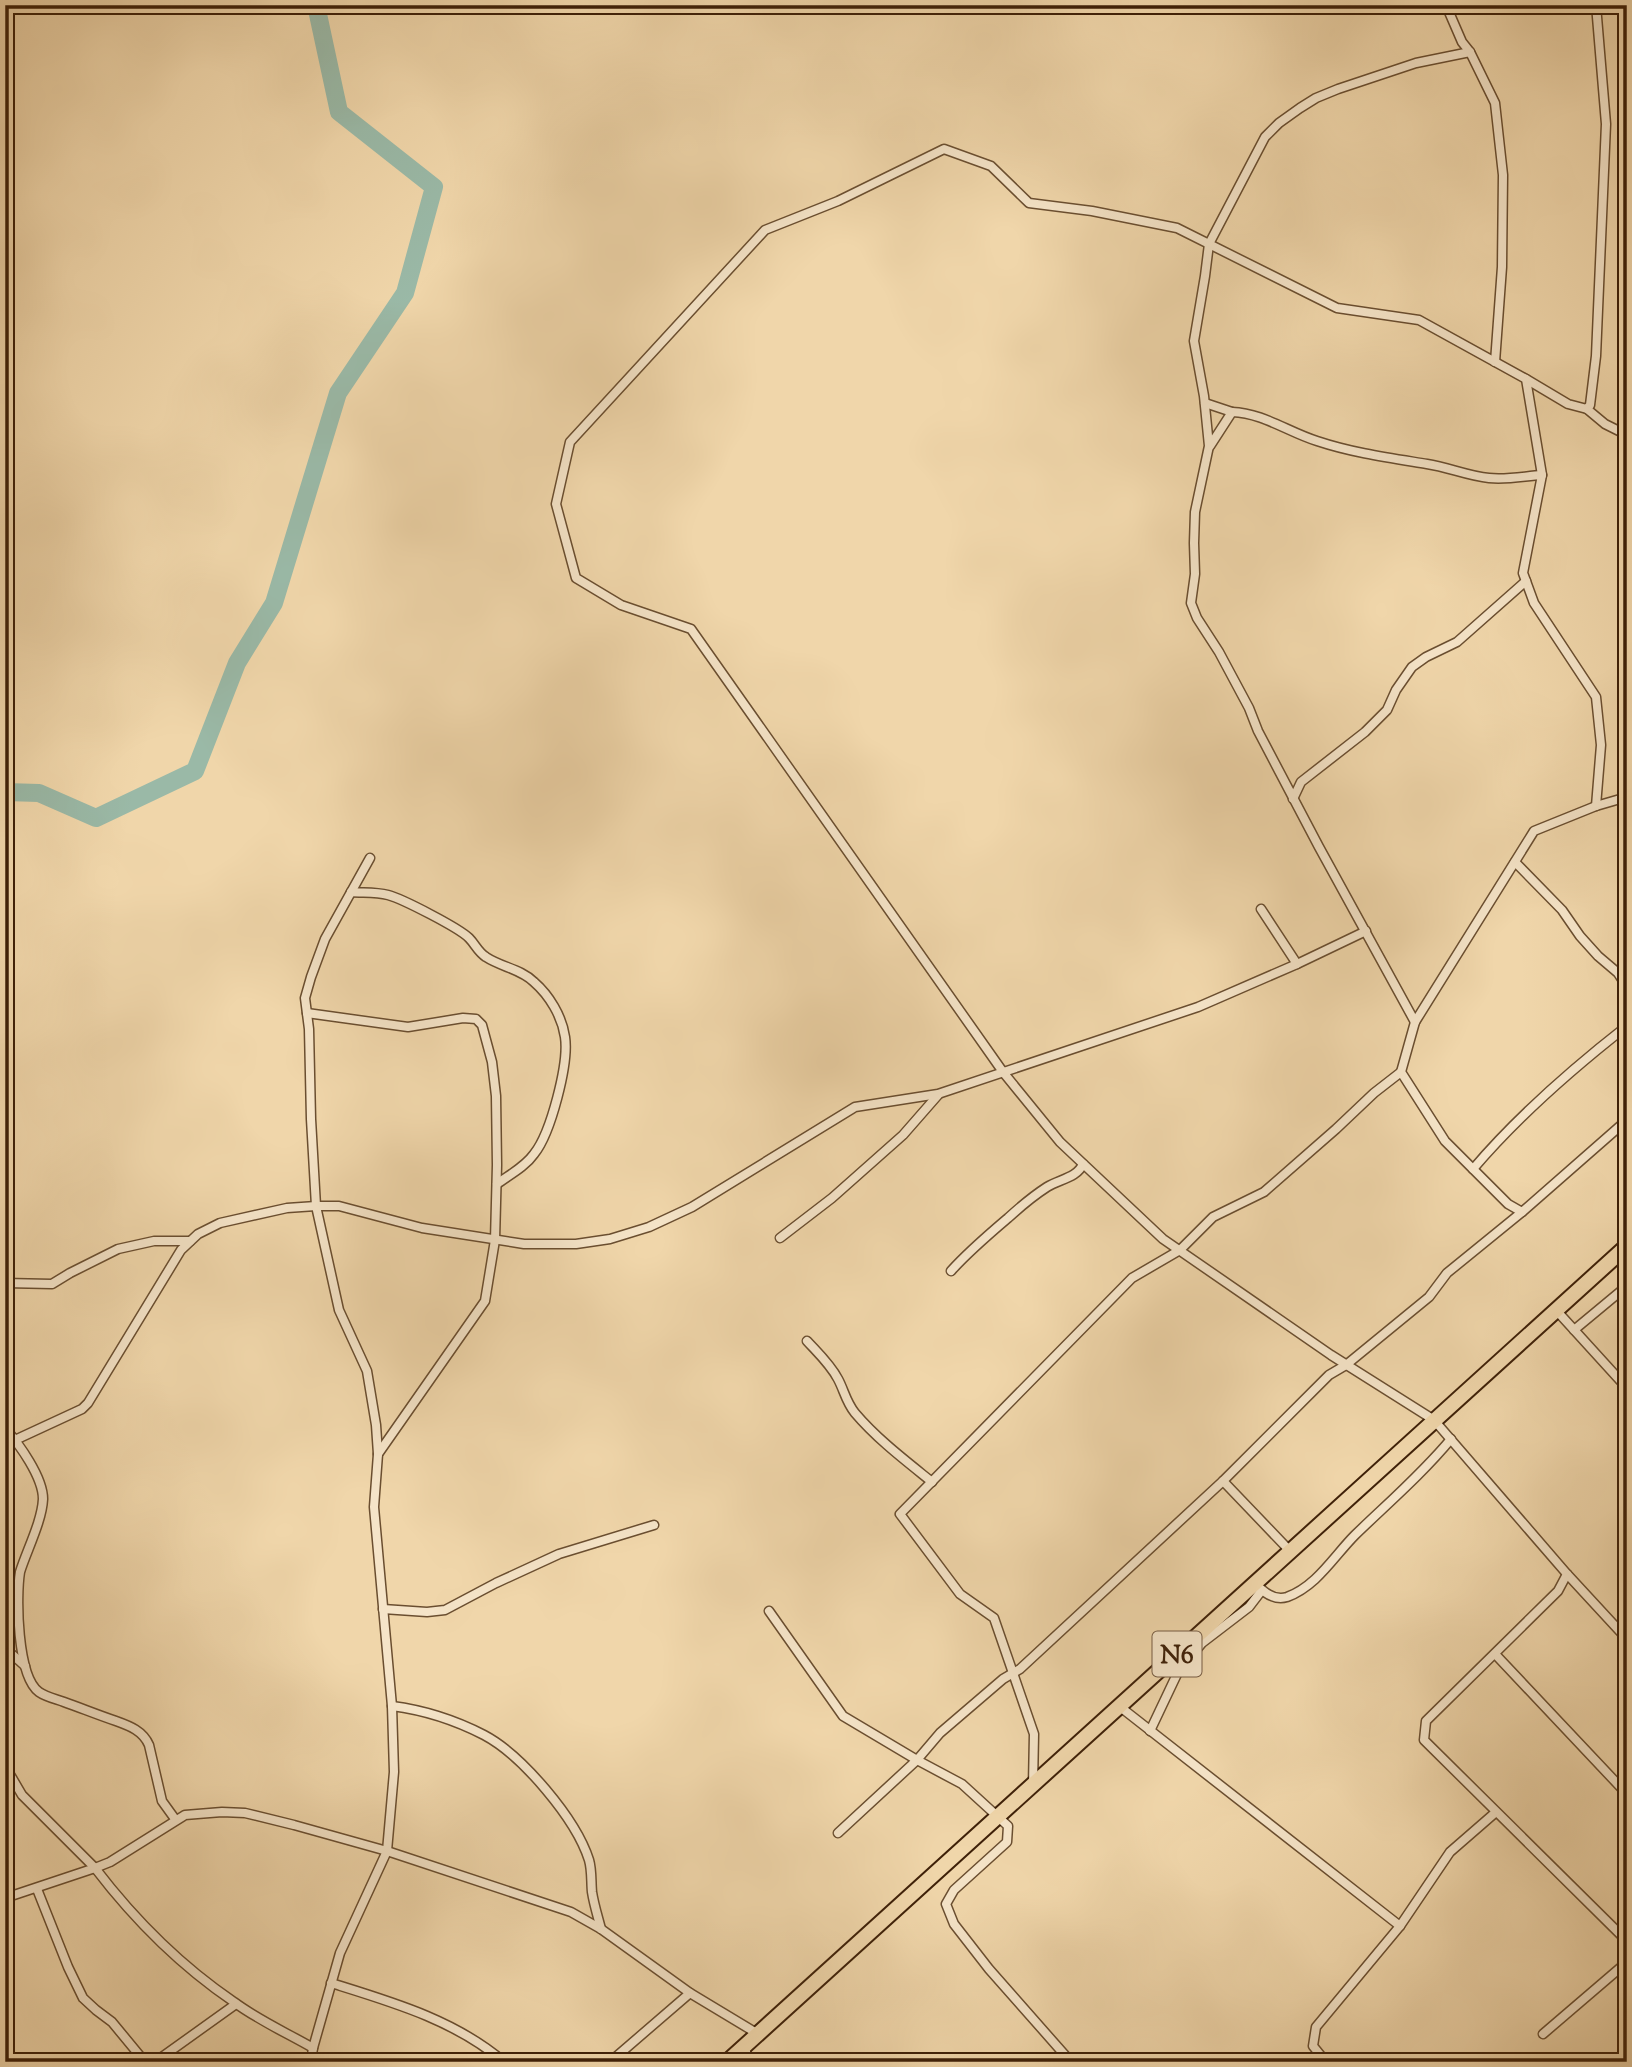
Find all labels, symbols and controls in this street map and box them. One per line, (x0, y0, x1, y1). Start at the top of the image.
road number: N6 (1152, 1632, 1202, 1676)

